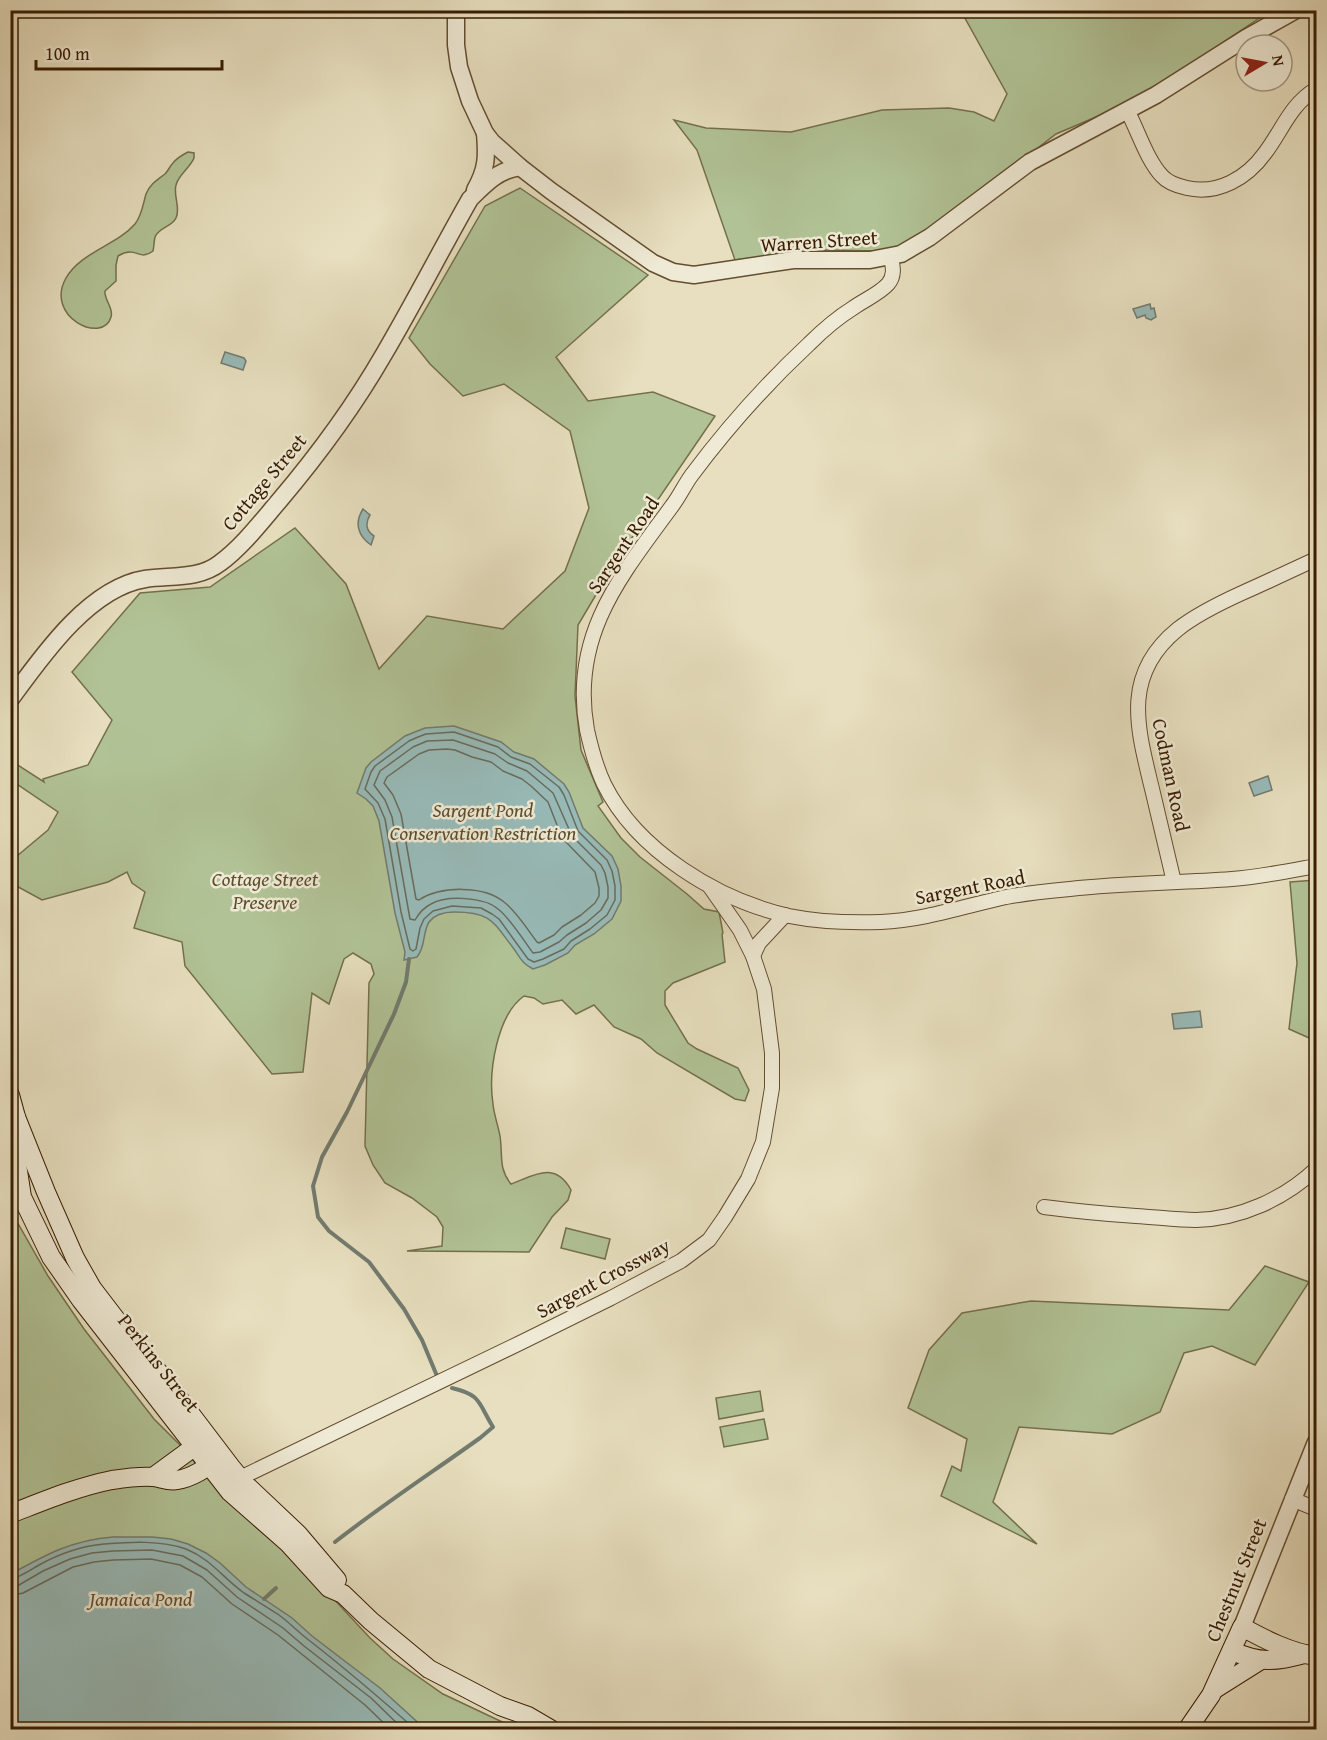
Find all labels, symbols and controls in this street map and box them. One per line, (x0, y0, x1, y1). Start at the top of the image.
scale bar (36, 33, 222, 71)
north arrow (1234, 33, 1294, 93)
text: 100 m (45, 40, 90, 67)
text: N (1266, 53, 1292, 68)
street label: Warren Street (759, 222, 879, 259)
street label: Cottage Street (214, 427, 313, 537)
street label: Sargent Road (579, 490, 666, 599)
street label: Codman Road (1145, 716, 1198, 834)
park label: Sargent Pond Conservation Restriction (390, 795, 576, 847)
street label: Sargent Road (912, 862, 1028, 911)
park label: Cottage Street Preserve (212, 864, 319, 916)
street label: Sargent Crossway (531, 1230, 675, 1325)
street label: Perkins Street (112, 1307, 207, 1418)
street label: Chestnut Street (1198, 1514, 1273, 1646)
park label: Jamaica Pond (86, 1584, 193, 1613)

